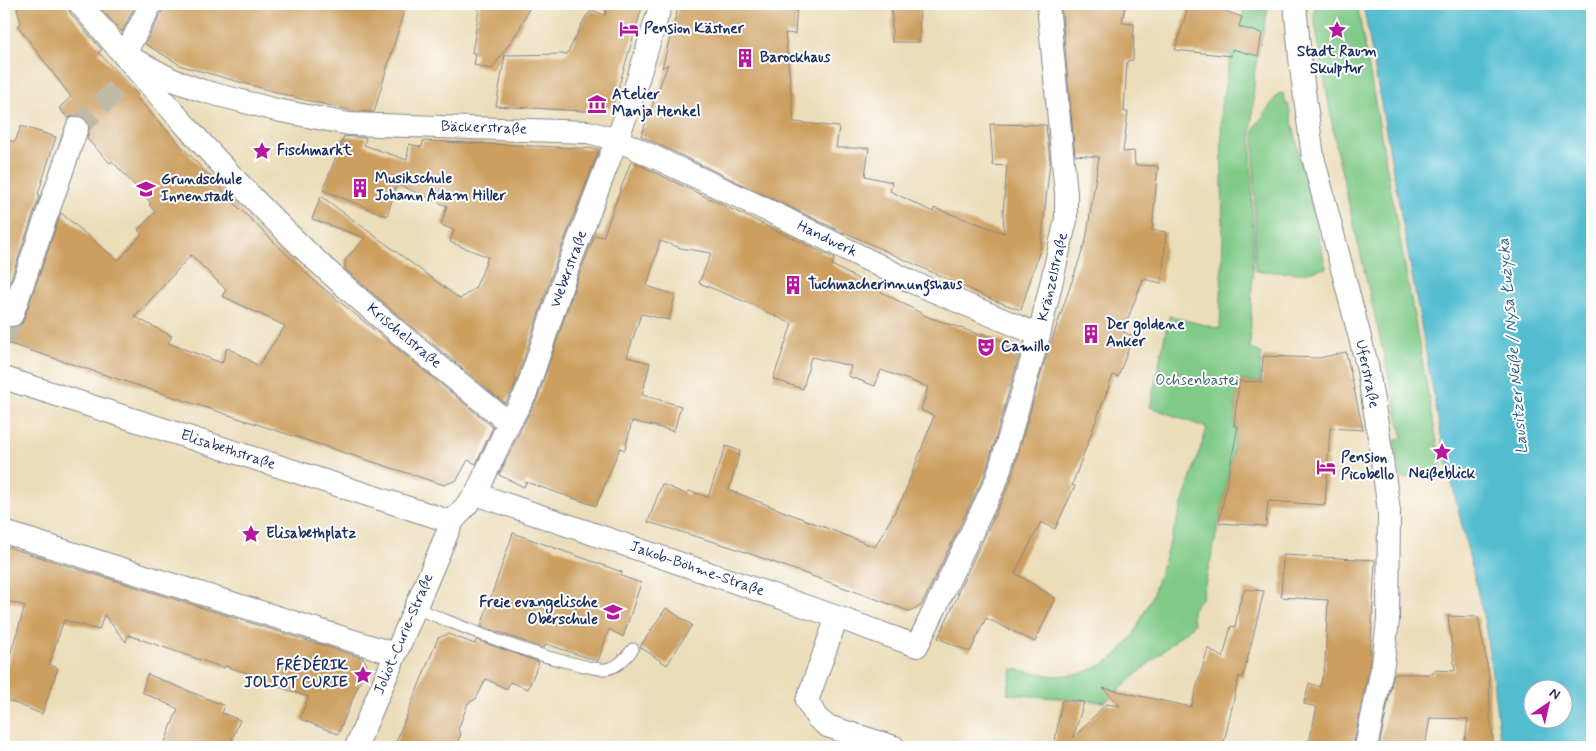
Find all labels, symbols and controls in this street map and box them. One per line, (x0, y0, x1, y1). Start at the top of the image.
hotel icon: Pension Kästner (618, 18, 640, 40)
place label: Pension Kästner (644, 19, 745, 39)
place icon: Stadt Raum Skulptur (1326, 19, 1348, 41)
place label: Stadt Raum Skulptur (1297, 42, 1377, 79)
building icon: Barockhaus (734, 47, 756, 69)
place label: Barockhaus (760, 48, 831, 68)
place label: Atelier Manja Henkel (612, 85, 701, 122)
museum icon: Atelier Manja Henkel (586, 93, 608, 115)
street label: Bäckerstraße (441, 117, 527, 139)
place icon: Fischmarkt (251, 140, 273, 162)
place label: Fischmarkt (277, 141, 353, 161)
place label: Musikschule Johann Adam Hiller (375, 169, 507, 206)
place label: Grundschule Innenstadt (161, 170, 242, 207)
building icon: Musikschule Johann Adam Hiller (349, 177, 371, 199)
school or university icon: Grundschule Innenstadt (135, 178, 157, 200)
street label: Handwerk (794, 216, 860, 262)
street label: Weberstraße (546, 227, 592, 311)
street label: Kränzelstraße (1033, 231, 1073, 323)
water label: Lausitzer Neiße / Nysa Łużycka (1493, 237, 1533, 455)
building icon: Tuchmacherinnungshaus (782, 274, 804, 296)
place label: Tuchmacherinnungshaus (808, 275, 963, 297)
street label: Krischelstraße (362, 299, 446, 373)
place label: Der goldene Anker (1106, 315, 1185, 352)
building icon: Der goldene Anker (1080, 323, 1102, 345)
theatre icon: Camillo (975, 336, 997, 358)
place label: Camillo (1001, 337, 1050, 357)
street label: Uferstraße (1350, 338, 1384, 410)
park label: Ochsenbastei (1155, 371, 1239, 391)
street label: Elisabethstraße (178, 425, 278, 475)
place icon: Neißeblick (1431, 441, 1453, 463)
place label: Pension Picobello (1341, 448, 1395, 485)
hotel icon: Pension Picobello (1315, 456, 1337, 478)
place label: Neißeblick (1409, 464, 1476, 484)
place icon: Elisabethplatz (240, 523, 262, 545)
place label: Elisabethplatz (266, 524, 357, 544)
street label: Jakob-Böhme-Straße (627, 537, 767, 601)
street label: Joliot-Curie-Straße (369, 570, 439, 698)
place label: Freie evangelische Oberschule (479, 593, 599, 630)
school or university icon: Freie evangelische Oberschule (602, 601, 624, 623)
place label: FRÉDÉRIK JOLIOT CURIE (244, 654, 349, 693)
place icon: FRÉDÉRIK JOLIOT CURIE (352, 664, 374, 686)
north arrow (1524, 678, 1574, 728)
text: N (1546, 684, 1564, 704)

